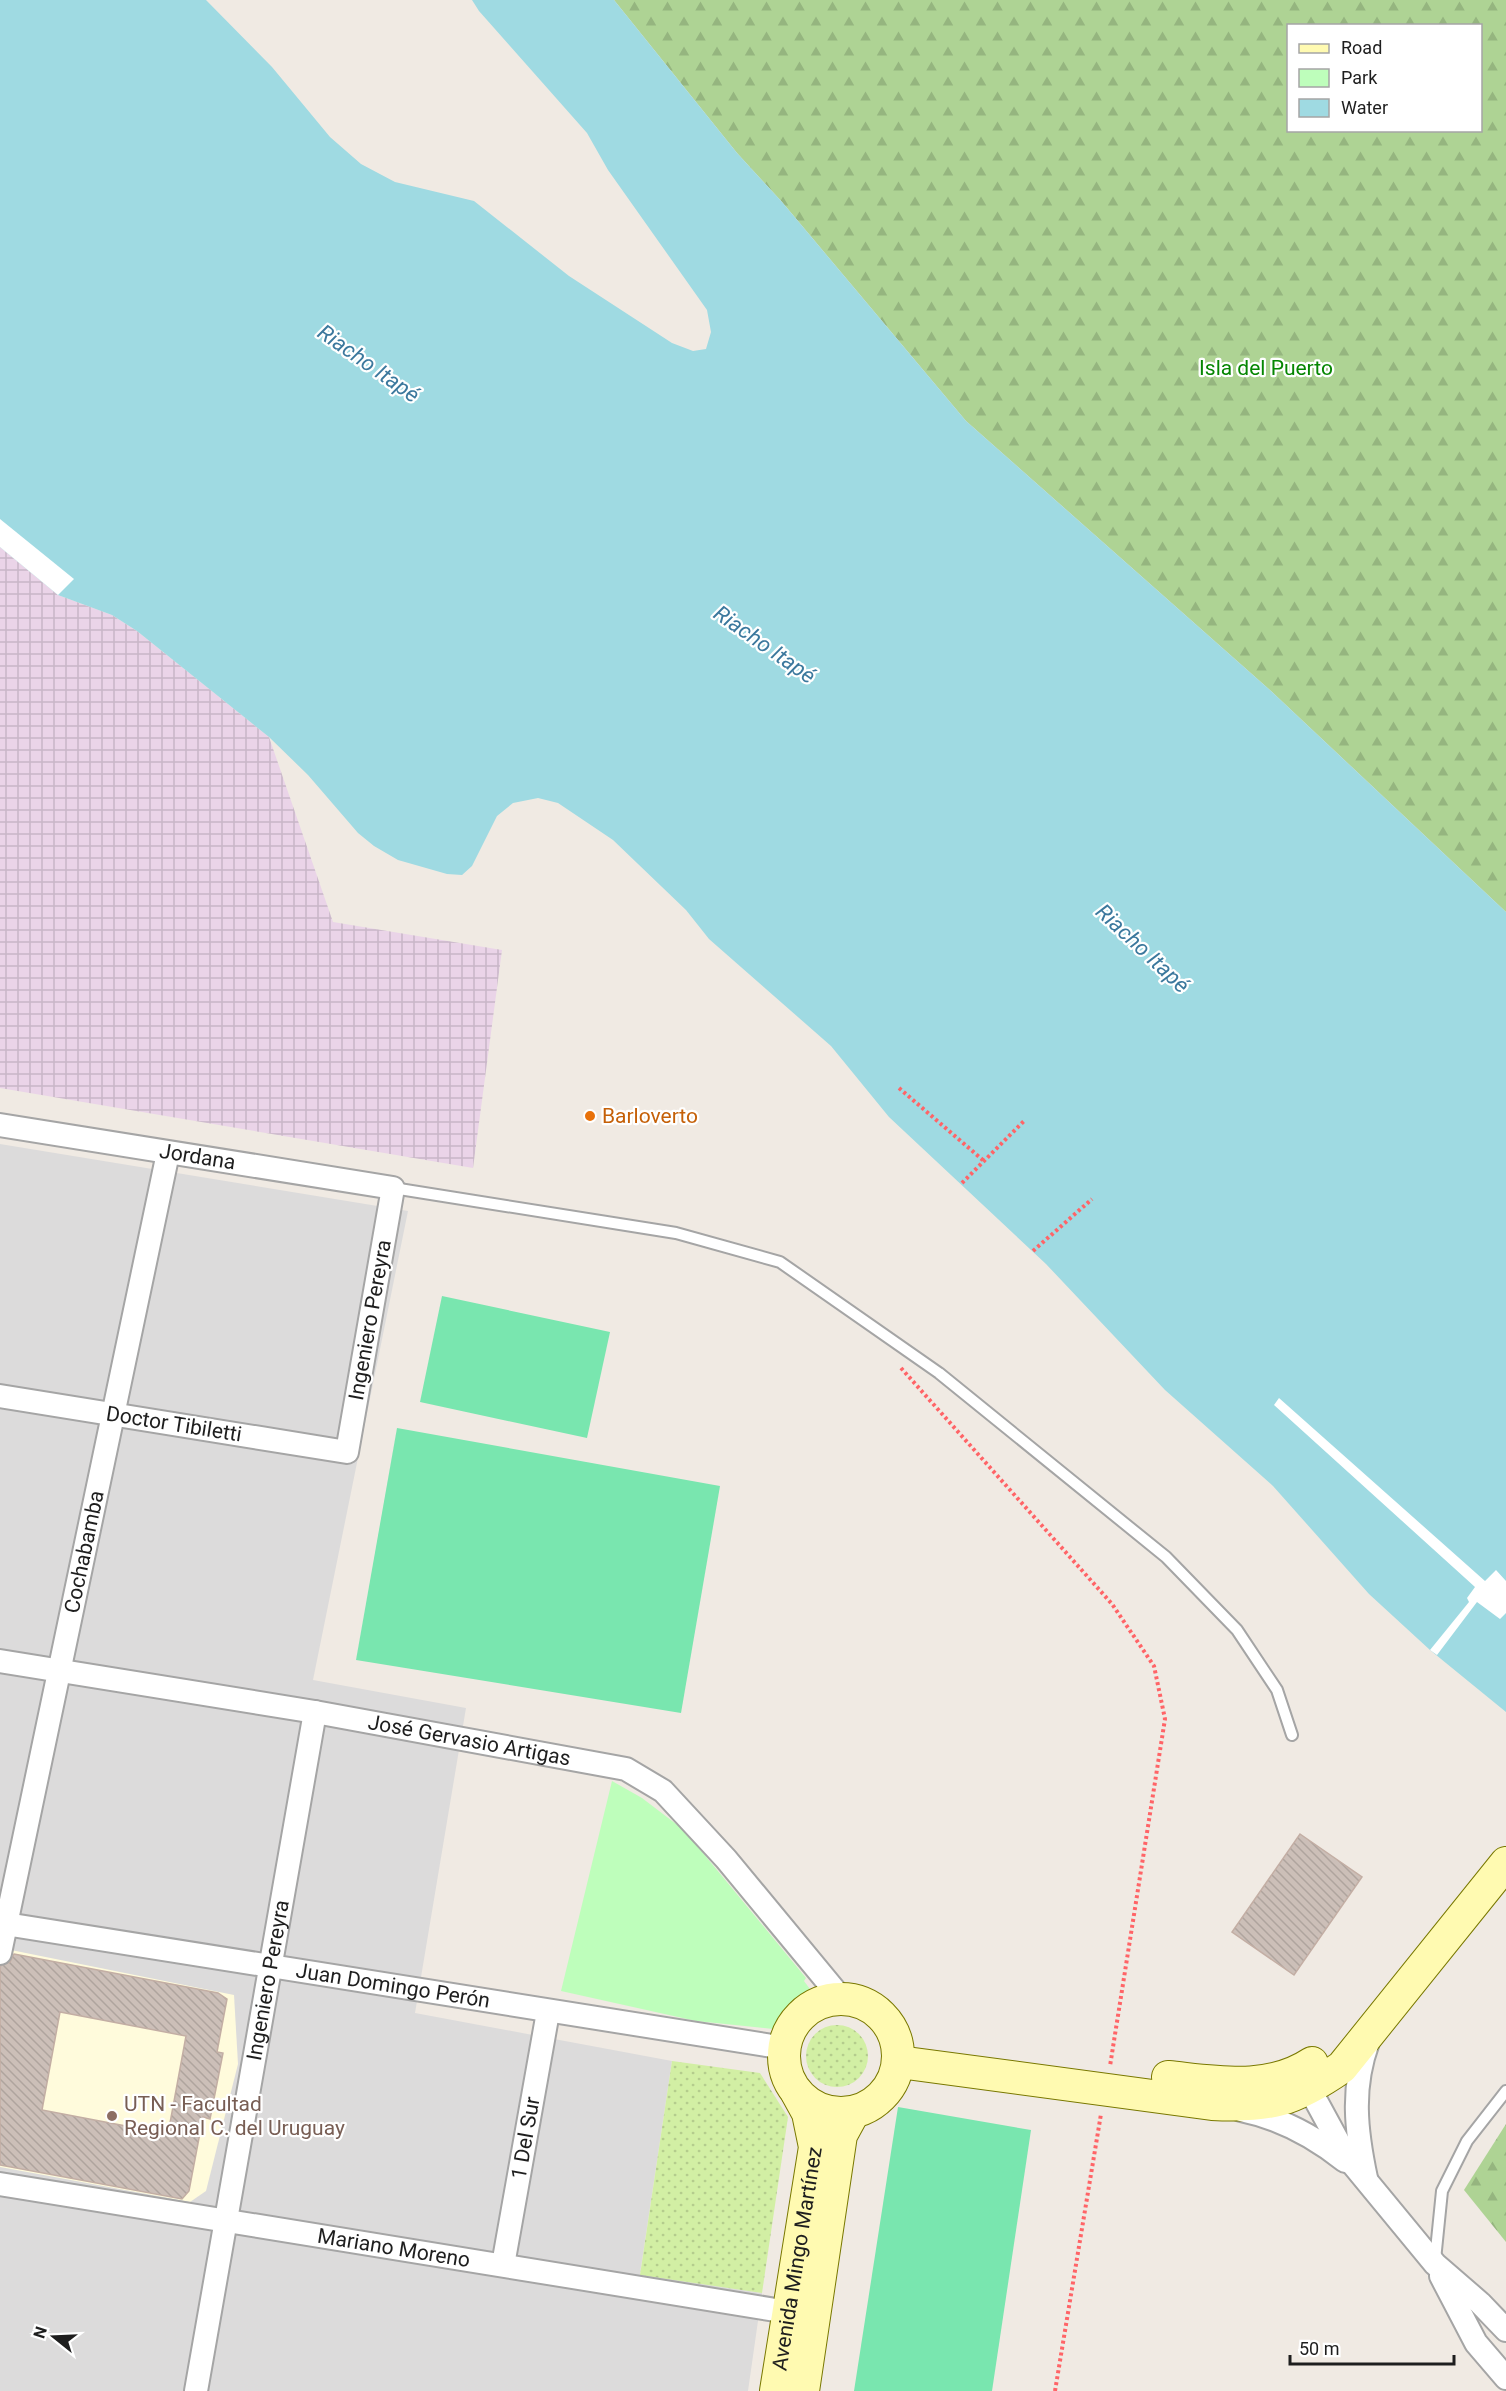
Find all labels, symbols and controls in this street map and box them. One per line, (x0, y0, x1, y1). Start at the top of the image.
legend (1287, 24, 1482, 132)
text: Road (1341, 37, 1382, 58)
text: Park (1341, 67, 1378, 88)
text: Water (1341, 97, 1388, 118)
water label: Riacho Itapé (313, 319, 424, 408)
park label: Isla del Puerto (1199, 356, 1333, 380)
water label: Riacho Itapé (709, 600, 820, 689)
water label: Riacho Itapé (1091, 899, 1194, 998)
place label: Barloverto (602, 1104, 698, 1128)
marker: Barloverto (583, 1109, 597, 1123)
street label: Jordana (158, 1139, 237, 1175)
street label: Ingeniero Pereyra (344, 1238, 396, 1402)
street label: Doctor Tibiletti (104, 1401, 244, 1447)
street label: Cochabamba (60, 1488, 109, 1615)
street label: José Gervasio Artigas (366, 1710, 573, 1771)
street label: Ingeniero Pereyra (242, 1898, 294, 2062)
street label: Juan Domingo Perón (294, 1958, 492, 2013)
place label: UTN - Facultad Regional C. del Uruguay (124, 2092, 345, 2140)
street label: 1 Del Sur (506, 2095, 545, 2181)
marker: UTN - Facultad Regional C. del Uruguay (105, 2109, 119, 2123)
street label: Avenida Mingo Martínez (767, 2145, 827, 2372)
street label: Mariano Moreno (316, 2224, 472, 2272)
north arrow (24, 2307, 84, 2367)
text: N (29, 2324, 51, 2341)
scale bar (1290, 2328, 1454, 2366)
text: 50 m (1299, 2338, 1339, 2359)

